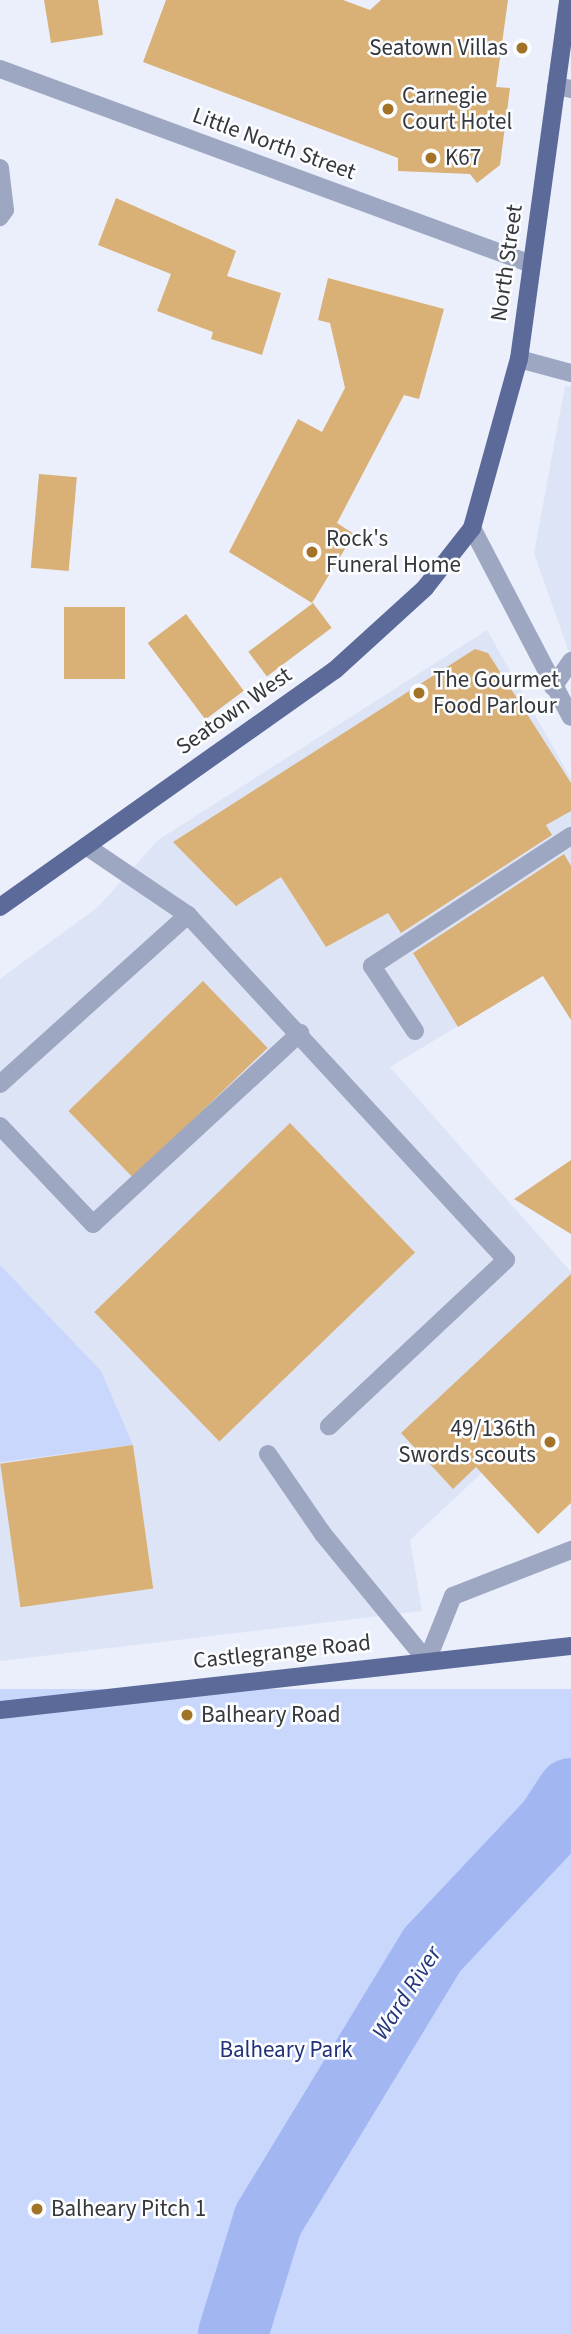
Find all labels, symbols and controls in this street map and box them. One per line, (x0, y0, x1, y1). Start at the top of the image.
place label: Seatown Villas (369, 34, 508, 62)
marker: Seatown Villas (514, 40, 530, 56)
place label: Carnegie Court Hotel (402, 82, 512, 136)
marker: Carnegie Court Hotel (380, 101, 396, 117)
street label: Little North Street (189, 102, 359, 186)
place label: K67 (445, 144, 481, 172)
marker: K67 (423, 150, 439, 166)
street label: North Street (485, 203, 529, 323)
place label: Rock's Funeral Home (326, 525, 461, 579)
marker: Rock's Funeral Home (304, 544, 320, 560)
street label: Seatown West (171, 661, 297, 761)
place label: The Gourmet Food Parlour (433, 666, 559, 720)
marker: The Gourmet Food Parlour (411, 685, 427, 701)
place label: 49/136th Swords scouts (398, 1415, 536, 1469)
marker: 49/136th Swords scouts (542, 1434, 558, 1450)
street label: Castlegrange Road (192, 1629, 372, 1675)
place label: Balheary Road (201, 1701, 340, 1729)
marker: Balheary Road (179, 1707, 195, 1723)
water label: Ward River (366, 1941, 448, 2045)
park label: Balheary Park (219, 2036, 353, 2064)
place label: Balheary Pitch 1 (51, 2195, 206, 2223)
marker: Balheary Pitch 1 (29, 2201, 45, 2217)

